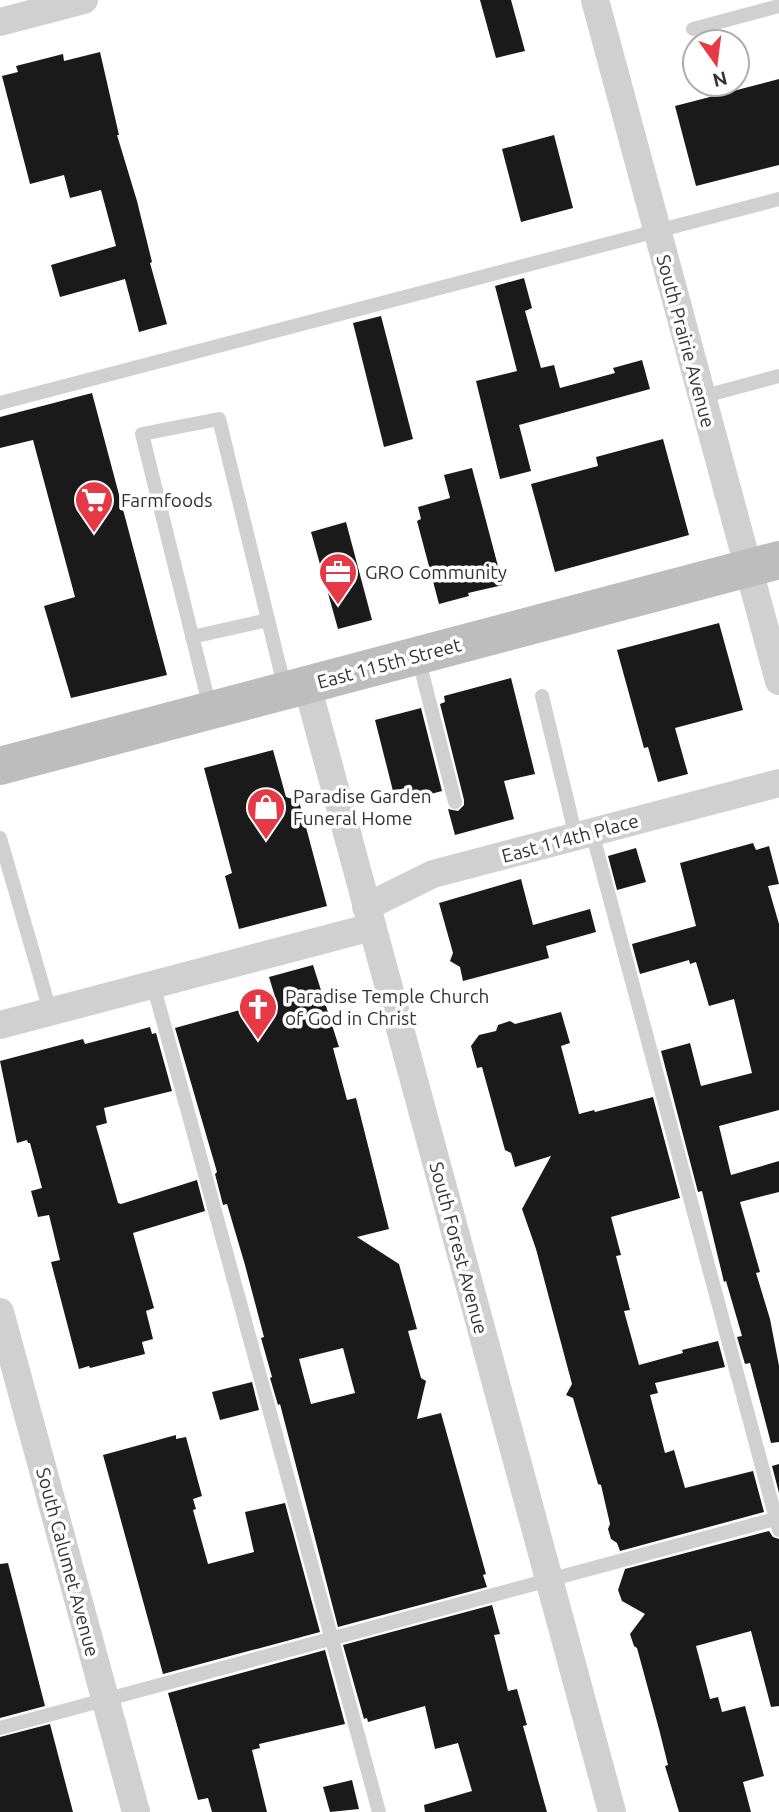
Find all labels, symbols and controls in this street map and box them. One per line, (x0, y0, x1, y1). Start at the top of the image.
north arrow (681, 28, 751, 98)
text: N (711, 67, 730, 92)
street label: South Prairie Avenue (652, 252, 720, 430)
supermarket icon: Farmfoods (73, 479, 115, 534)
place label: Farmfoods (121, 489, 212, 511)
office icon: GRO Community (317, 551, 359, 606)
place label: GRO Community (365, 561, 507, 583)
street label: East 115th Street (315, 633, 464, 693)
place label: Paradise Garden Funeral Home (293, 785, 432, 829)
shop icon: Paradise Garden Funeral Home (245, 786, 287, 841)
street label: East 114th Place (499, 809, 641, 867)
place label: Paradise Temple Church of God in Christ (285, 985, 489, 1029)
church icon: Paradise Temple Church of God in Christ (237, 986, 279, 1041)
street label: South Forest Avenue (425, 1159, 493, 1337)
street label: South Calumet Avenue (32, 1465, 104, 1659)

